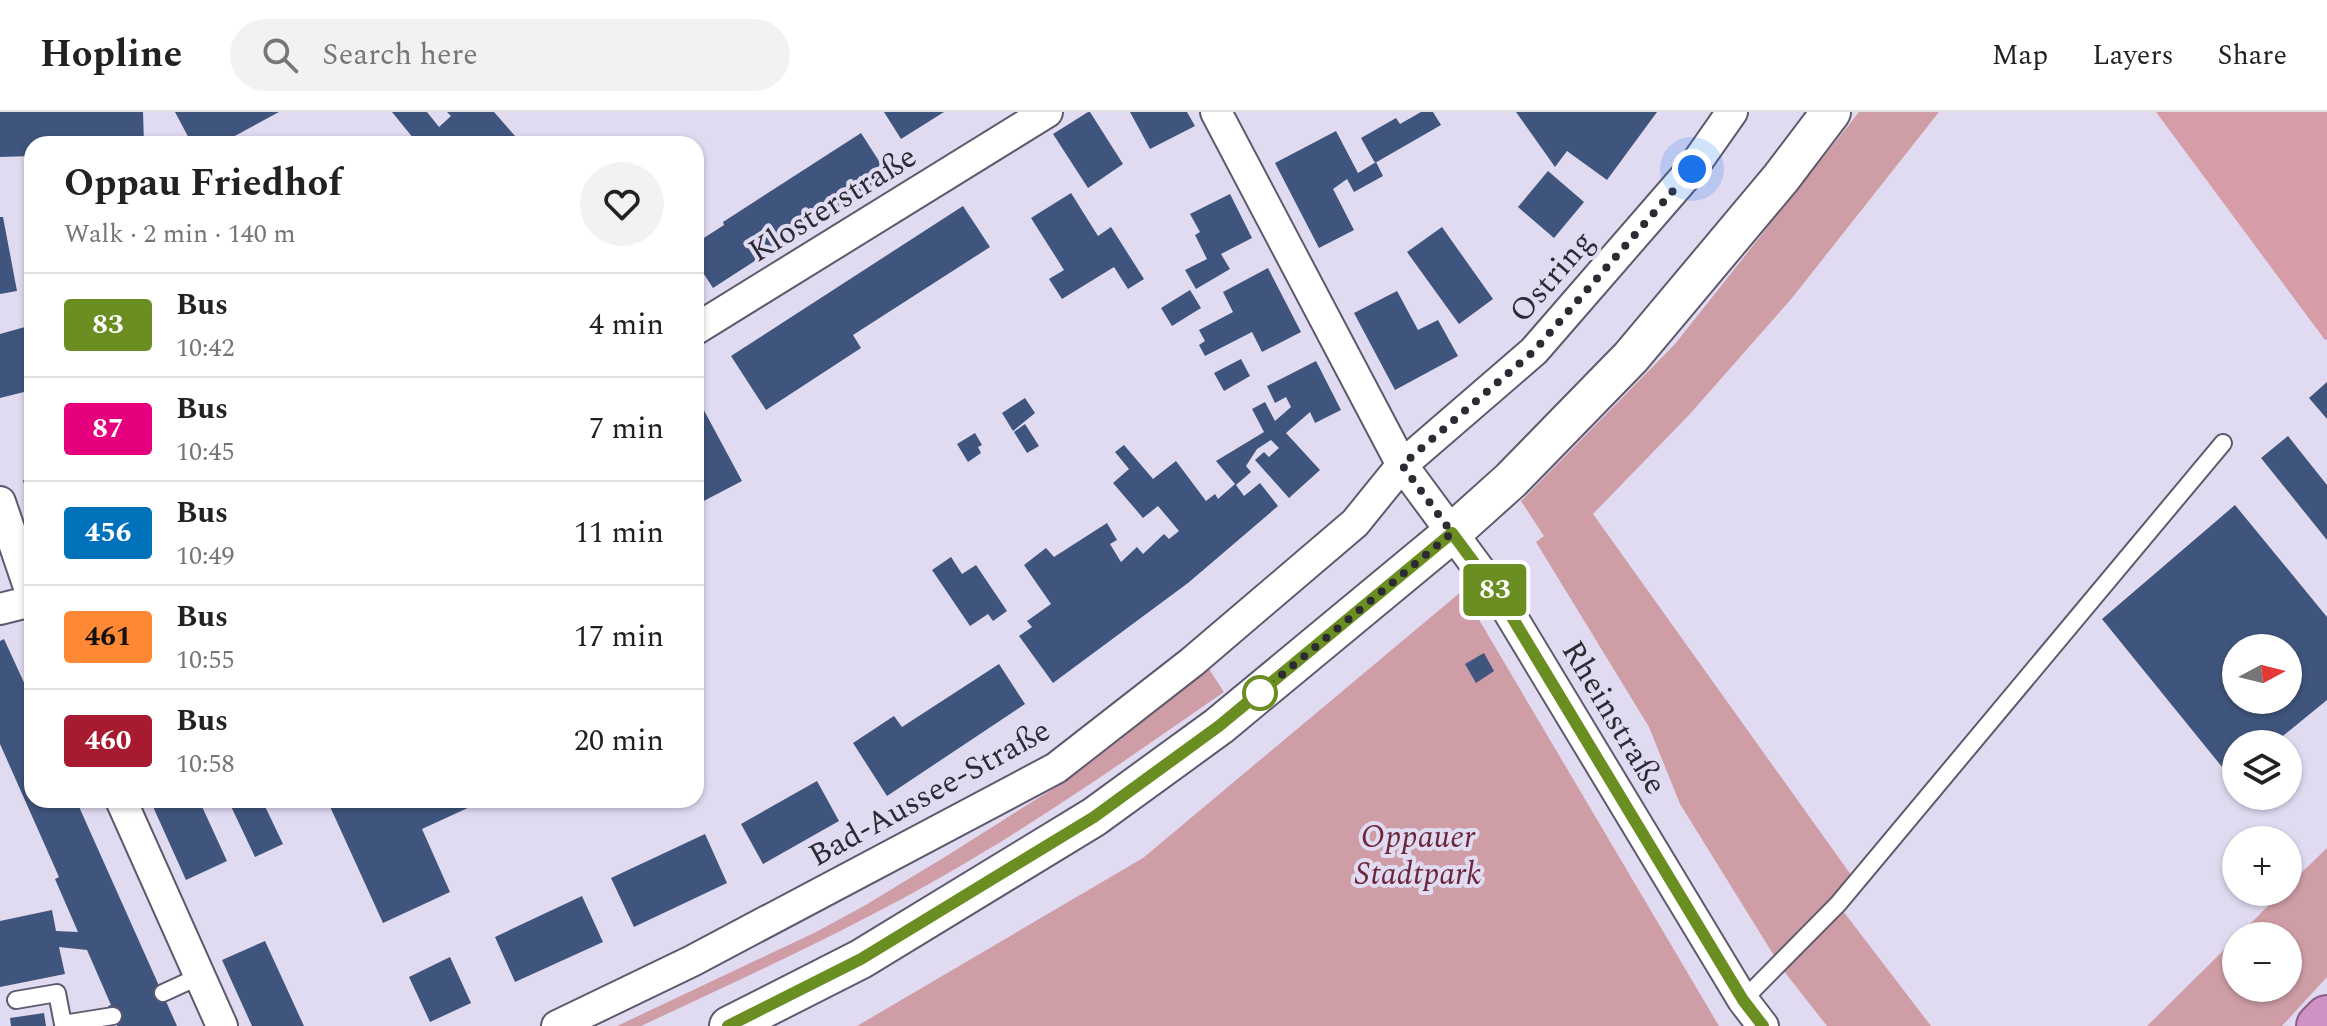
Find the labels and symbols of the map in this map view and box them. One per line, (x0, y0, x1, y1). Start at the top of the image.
street label: Klosterstraße (739, 133, 927, 276)
your location (1672, 149, 1712, 189)
street label: Ostring (1498, 220, 1607, 334)
line badge: 83 (1459, 564, 1531, 616)
street label: Rheinstraße (1548, 631, 1679, 804)
north arrow (2222, 634, 2302, 714)
unlabelled marker (1243, 676, 1277, 710)
street label: Bad-Aussee-Straße (800, 706, 1060, 880)
park label: Oppauer Stadtpark (1355, 813, 1481, 899)

